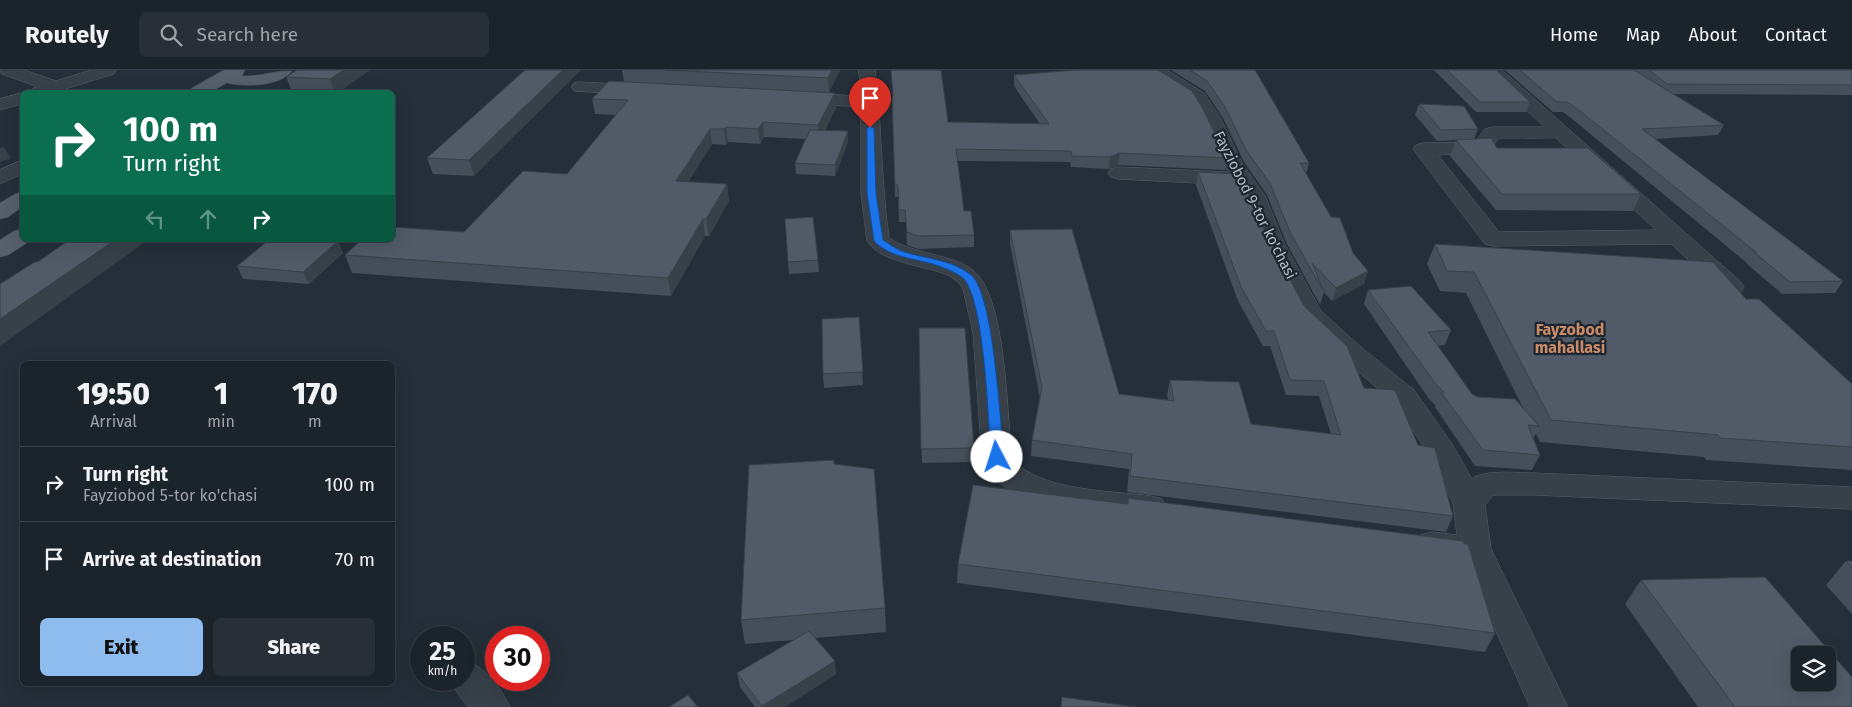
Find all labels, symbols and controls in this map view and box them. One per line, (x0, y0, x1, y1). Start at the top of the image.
search box (139, 12, 489, 57)
text: Routely (25, 21, 109, 49)
icon: search (157, 21, 185, 49)
text: Search here (197, 23, 298, 46)
text: Home (1550, 24, 1598, 46)
text: Map (1626, 24, 1660, 46)
text: About (1688, 24, 1737, 46)
text: Contact (1765, 24, 1827, 46)
pin (849, 77, 891, 128)
icon: arrive (856, 84, 884, 112)
text: 100 m (123, 108, 218, 150)
icon: right (40, 110, 105, 175)
street label: Fayziobod 9-tor ko'chasi (1210, 128, 1300, 282)
text: Turn right (123, 150, 220, 177)
icon: left (141, 205, 169, 233)
icon: ahead (194, 205, 222, 233)
icon: right (247, 205, 275, 233)
district label: Fayzobod mahallasi (1535, 320, 1605, 357)
text: 19:50 (77, 376, 150, 412)
text: 1 (214, 376, 228, 412)
text: 170 (292, 376, 338, 412)
text: Arrival (90, 412, 137, 431)
text: min (207, 412, 235, 431)
text: m (308, 412, 322, 431)
position arrow (970, 430, 1022, 482)
text: Turn right (83, 463, 168, 486)
icon: right (40, 470, 68, 498)
text: 100 m (324, 473, 375, 496)
text: Fayziobod 5-tor ko'chasi (83, 486, 258, 505)
icon: arrive (40, 545, 68, 573)
text: Arrive at destination (83, 548, 262, 571)
text: 70 m (335, 548, 375, 571)
button: Exit (40, 618, 203, 676)
button: Share (213, 618, 375, 676)
speed limit sign: 30 (485, 626, 550, 691)
text: 25 (429, 637, 456, 667)
map controls (1791, 646, 1836, 691)
button: layers (1791, 646, 1836, 691)
text: km/h (428, 664, 457, 678)

